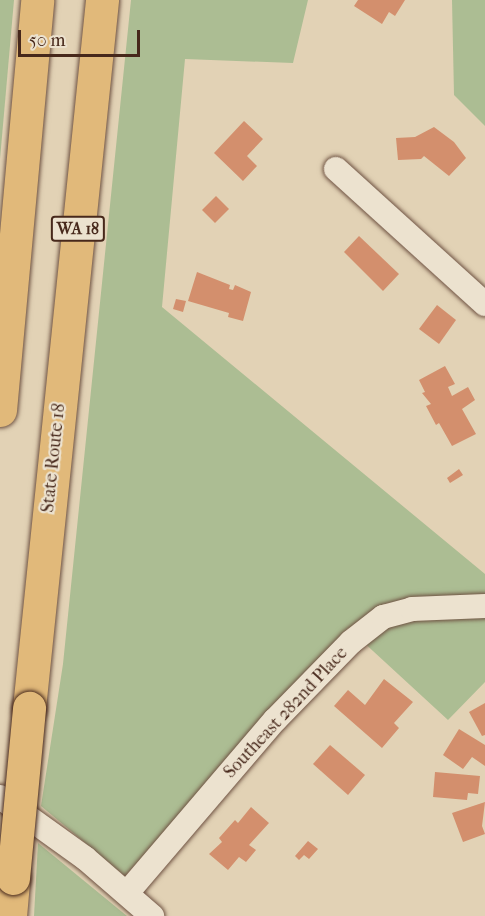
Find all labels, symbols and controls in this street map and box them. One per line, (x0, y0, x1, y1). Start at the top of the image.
scale bar (21, 18, 142, 56)
text: 50 m (29, 30, 65, 51)
road number: WA 18 (50, 216, 106, 242)
street label: State Route 18 (38, 402, 70, 514)
street label: Southeast 282nd Place (220, 643, 352, 783)

